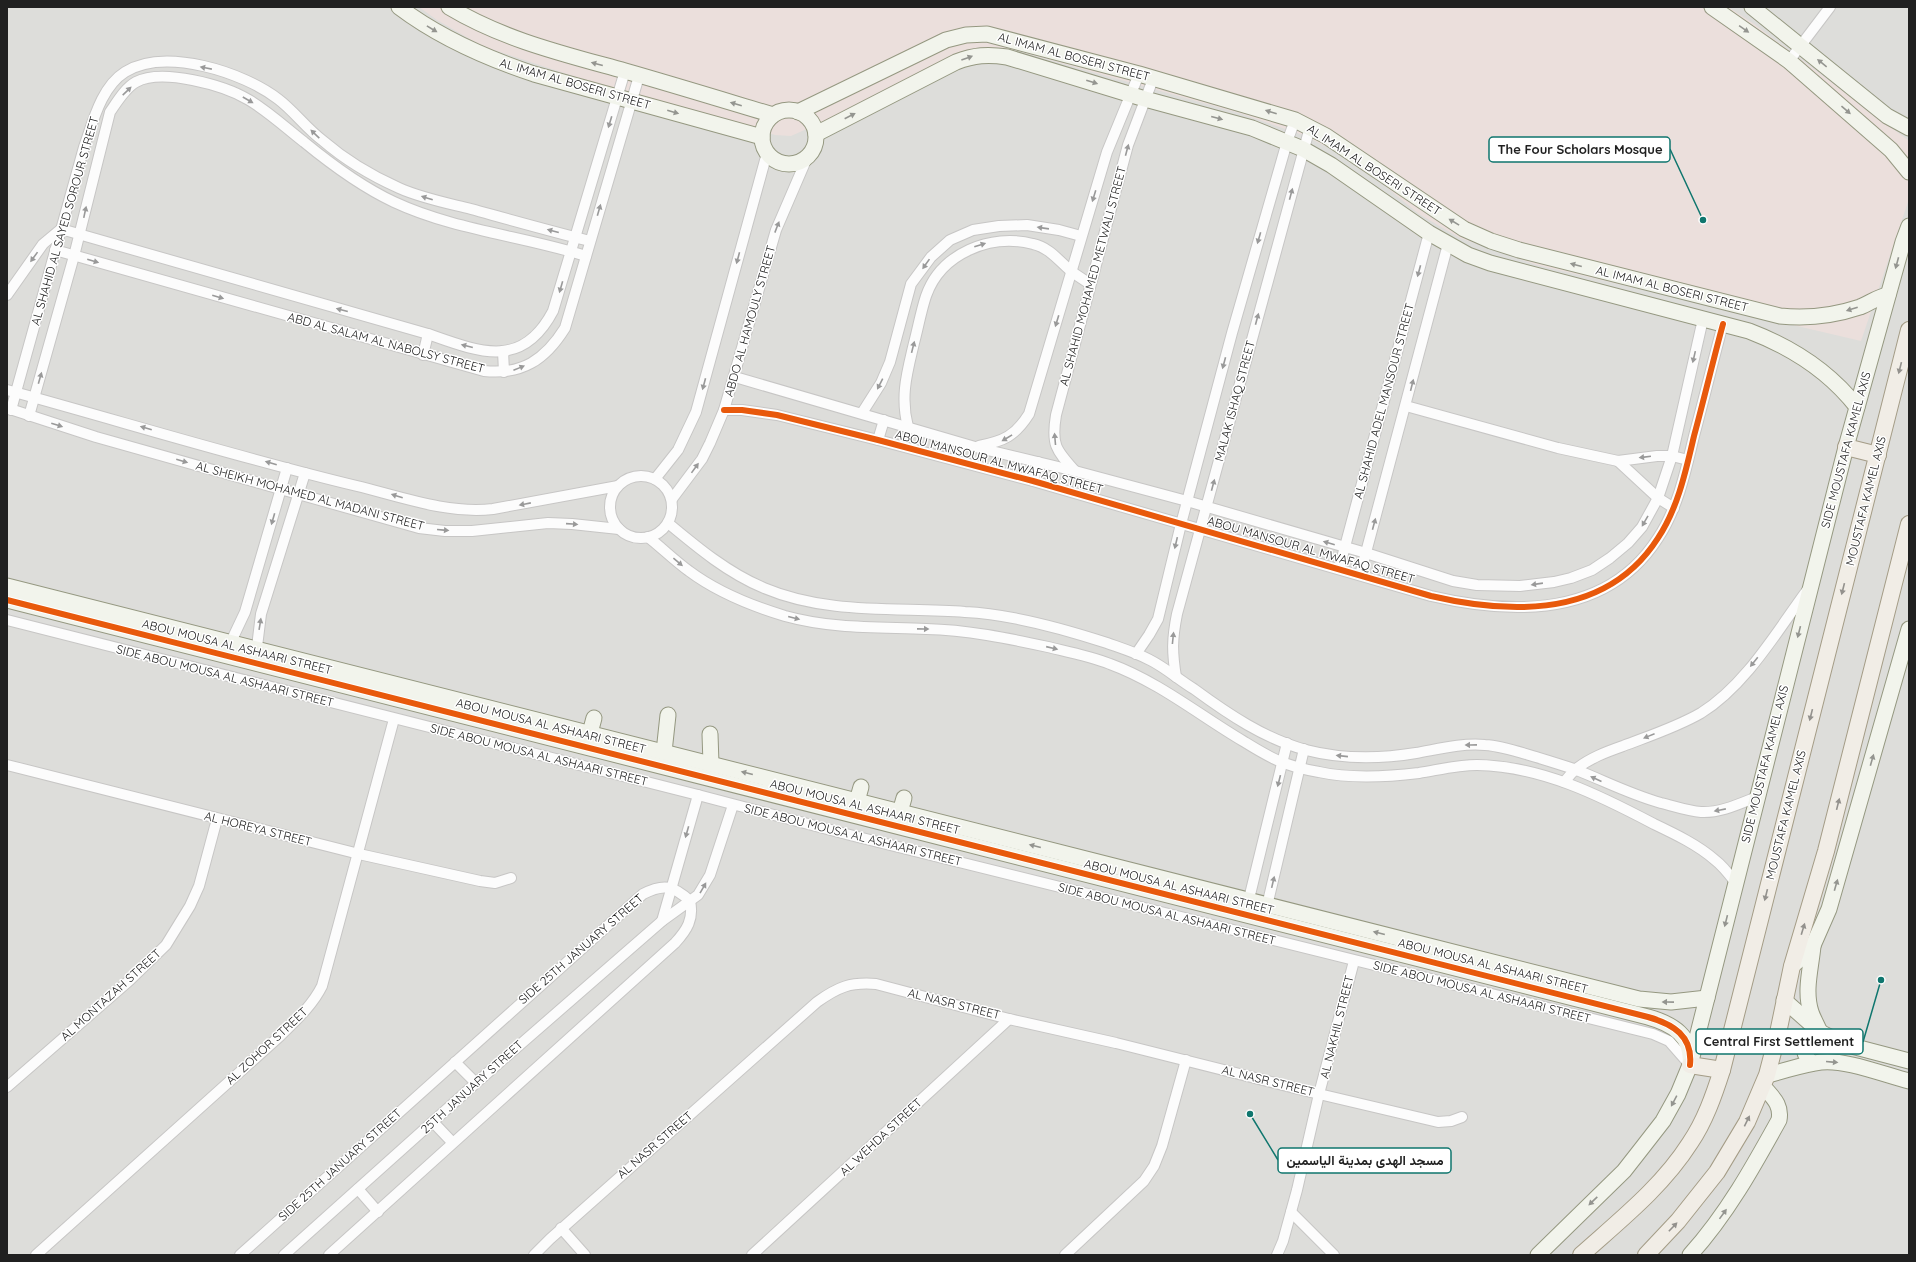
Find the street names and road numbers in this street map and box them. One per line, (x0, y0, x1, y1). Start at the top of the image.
street label: AL IMAM AL BOSERI STREET (997, 29, 1152, 84)
street label: AL IMAM AL BOSERI STREET (498, 55, 652, 112)
street label: AL SHAHID AL SAYED SOROUR STREET (27, 115, 102, 327)
street label: AL IMAM AL BOSERI STREET (1305, 121, 1444, 218)
street label: AL SHAHID MOHAMED METWALI STREET (1056, 164, 1129, 387)
street label: ABDO AL HAMOULY STREET (721, 243, 778, 398)
street label: AL IMAM AL BOSERI STREET (1594, 262, 1750, 315)
street label: AL SHAHID ADEL MANSOUR STREET (1350, 301, 1417, 500)
street label: ABD AL SALAM AL NABOLSY STREET (286, 309, 486, 376)
street label: MALAK ISHAQ STREET (1211, 339, 1258, 463)
street label: SIDE MOUSTAFA KAMEL AXIS (1818, 370, 1874, 530)
street label: ABOU MANSOUR AL MWAFAQ STREET (893, 426, 1105, 497)
street label: MOUSTAFA KAMEL AXIS (1843, 435, 1889, 567)
street label: AL SHEIKH MOHAMED AL MADANI STREET (194, 458, 426, 533)
street label: ABOU MANSOUR AL MWAFAQ STREET (1206, 513, 1416, 586)
street label: ABOU MOUSA AL ASHAARI STREET (141, 616, 334, 677)
street label: SIDE ABOU MOUSA AL ASHAARI STREET (115, 641, 335, 710)
street label: SIDE MOUSTAFA KAMEL AXIS (1738, 684, 1792, 844)
street label: ABOU MOUSA AL ASHAARI STREET (455, 695, 648, 756)
street label: SIDE ABOU MOUSA AL ASHAARI STREET (429, 720, 649, 789)
street label: MOUSTAFA KAMEL AXIS (1763, 749, 1809, 881)
street label: ABOU MOUSA AL ASHAARI STREET (769, 776, 962, 837)
street label: SIDE ABOU MOUSA AL ASHAARI STREET (743, 800, 963, 869)
street label: AL HOREYA STREET (203, 808, 313, 849)
street label: ABOU MOUSA AL ASHAARI STREET (1083, 856, 1276, 917)
street label: SIDE ABOU MOUSA AL ASHAARI STREET (1057, 879, 1277, 948)
street label: SIDE 25TH JANUARY STREET (515, 890, 646, 1007)
street label: ABOU MOUSA AL ASHAARI STREET (1397, 935, 1590, 996)
street label: AL MONTAZAH STREET (57, 946, 164, 1044)
street label: SIDE ABOU MOUSA AL ASHAARI STREET (1372, 957, 1592, 1026)
street label: AL NAKHIL STREET (1316, 974, 1357, 1080)
street label: AL NASR STREET (906, 985, 1002, 1022)
street label: AL ZOHOR STREET (223, 1004, 311, 1087)
street label: 25TH JANUARY STREET (417, 1037, 526, 1137)
street label: AL NASR STREET (1220, 1062, 1316, 1099)
street label: AL WEHDA STREET (836, 1095, 925, 1179)
street label: SIDE 25TH JANUARY STREET (275, 1105, 404, 1224)
street label: AL NASR STREET (614, 1108, 695, 1181)

